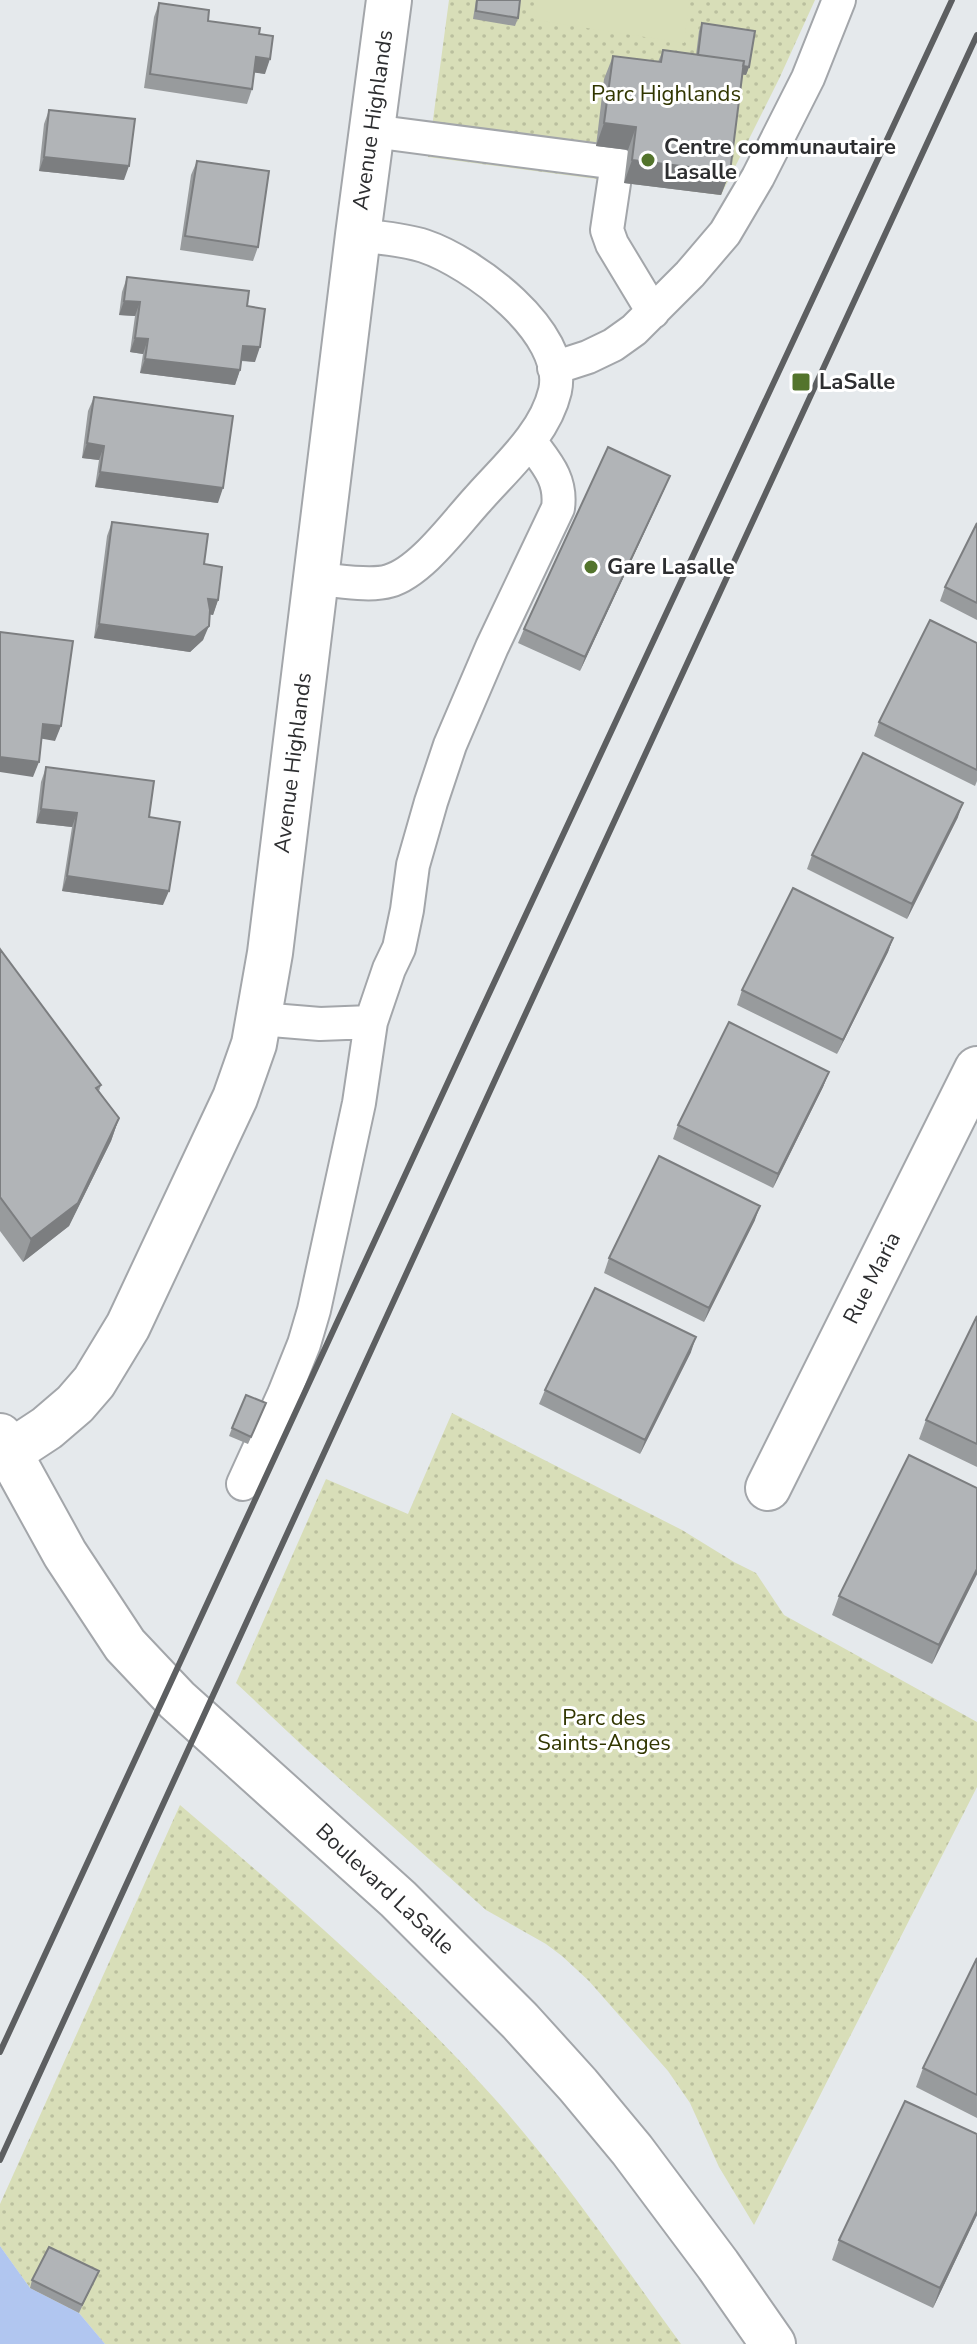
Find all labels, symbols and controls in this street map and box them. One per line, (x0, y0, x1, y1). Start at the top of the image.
street label: Avenue Highlands (345, 28, 401, 212)
park label: Parc Highlands (591, 79, 741, 109)
place label: Centre communautaire Lasalle (664, 132, 896, 187)
marker: Centre communautaire Lasalle (639, 151, 657, 169)
place label: LaSalle (819, 367, 895, 397)
marker: LaSalle (790, 371, 812, 393)
place label: Gare Lasalle (607, 552, 735, 582)
marker: Gare Lasalle (582, 558, 600, 576)
street label: Avenue Highlands (267, 671, 319, 855)
street label: Rue Maria (836, 1227, 908, 1329)
park label: Parc des Saints-Anges (537, 1703, 671, 1758)
street label: Boulevard LaSalle (309, 1817, 461, 1961)

